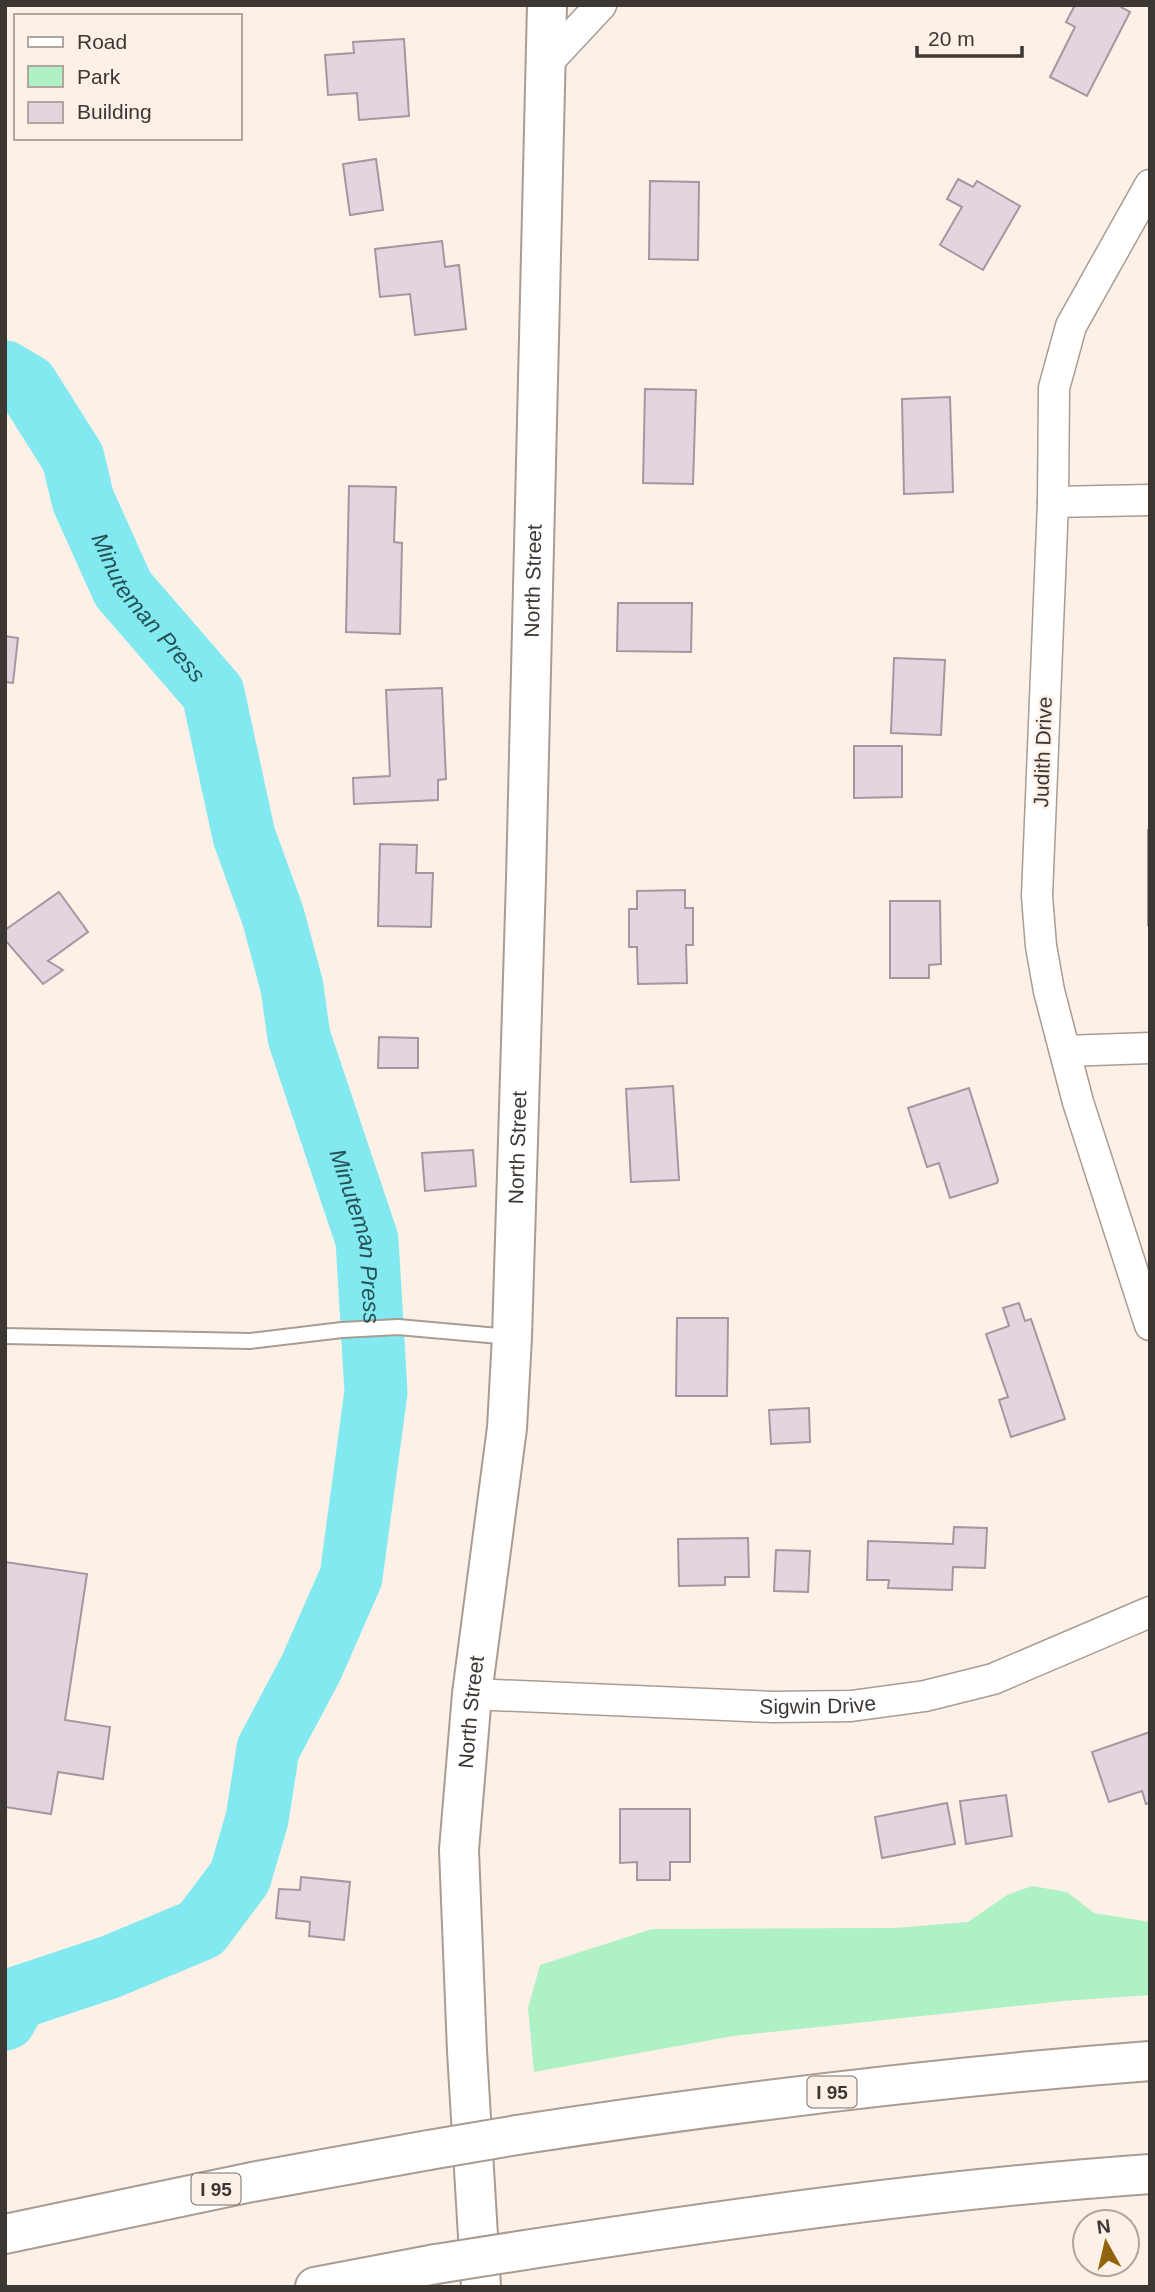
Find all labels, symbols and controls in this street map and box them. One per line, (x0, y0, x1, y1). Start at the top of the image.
legend (14, 14, 242, 140)
scale bar (917, 14, 1022, 58)
text: 20 m (928, 27, 975, 50)
text: Road (77, 30, 127, 53)
text: Park (77, 65, 121, 88)
text: Building (77, 100, 152, 123)
street label: North Street (520, 524, 546, 638)
water label: Minuteman Press (87, 529, 211, 688)
street label: Judith Drive (1029, 696, 1056, 808)
street label: North Street (504, 1090, 531, 1205)
water label: Minuteman Press (324, 1146, 385, 1325)
street label: North Street (454, 1654, 488, 1769)
street label: Sigwin Drive (759, 1691, 877, 1718)
road number: I 95 (808, 2076, 856, 2108)
road number: I 95 (192, 2174, 241, 2204)
north arrow (1071, 2208, 1141, 2278)
text: N (1095, 2215, 1112, 2238)

